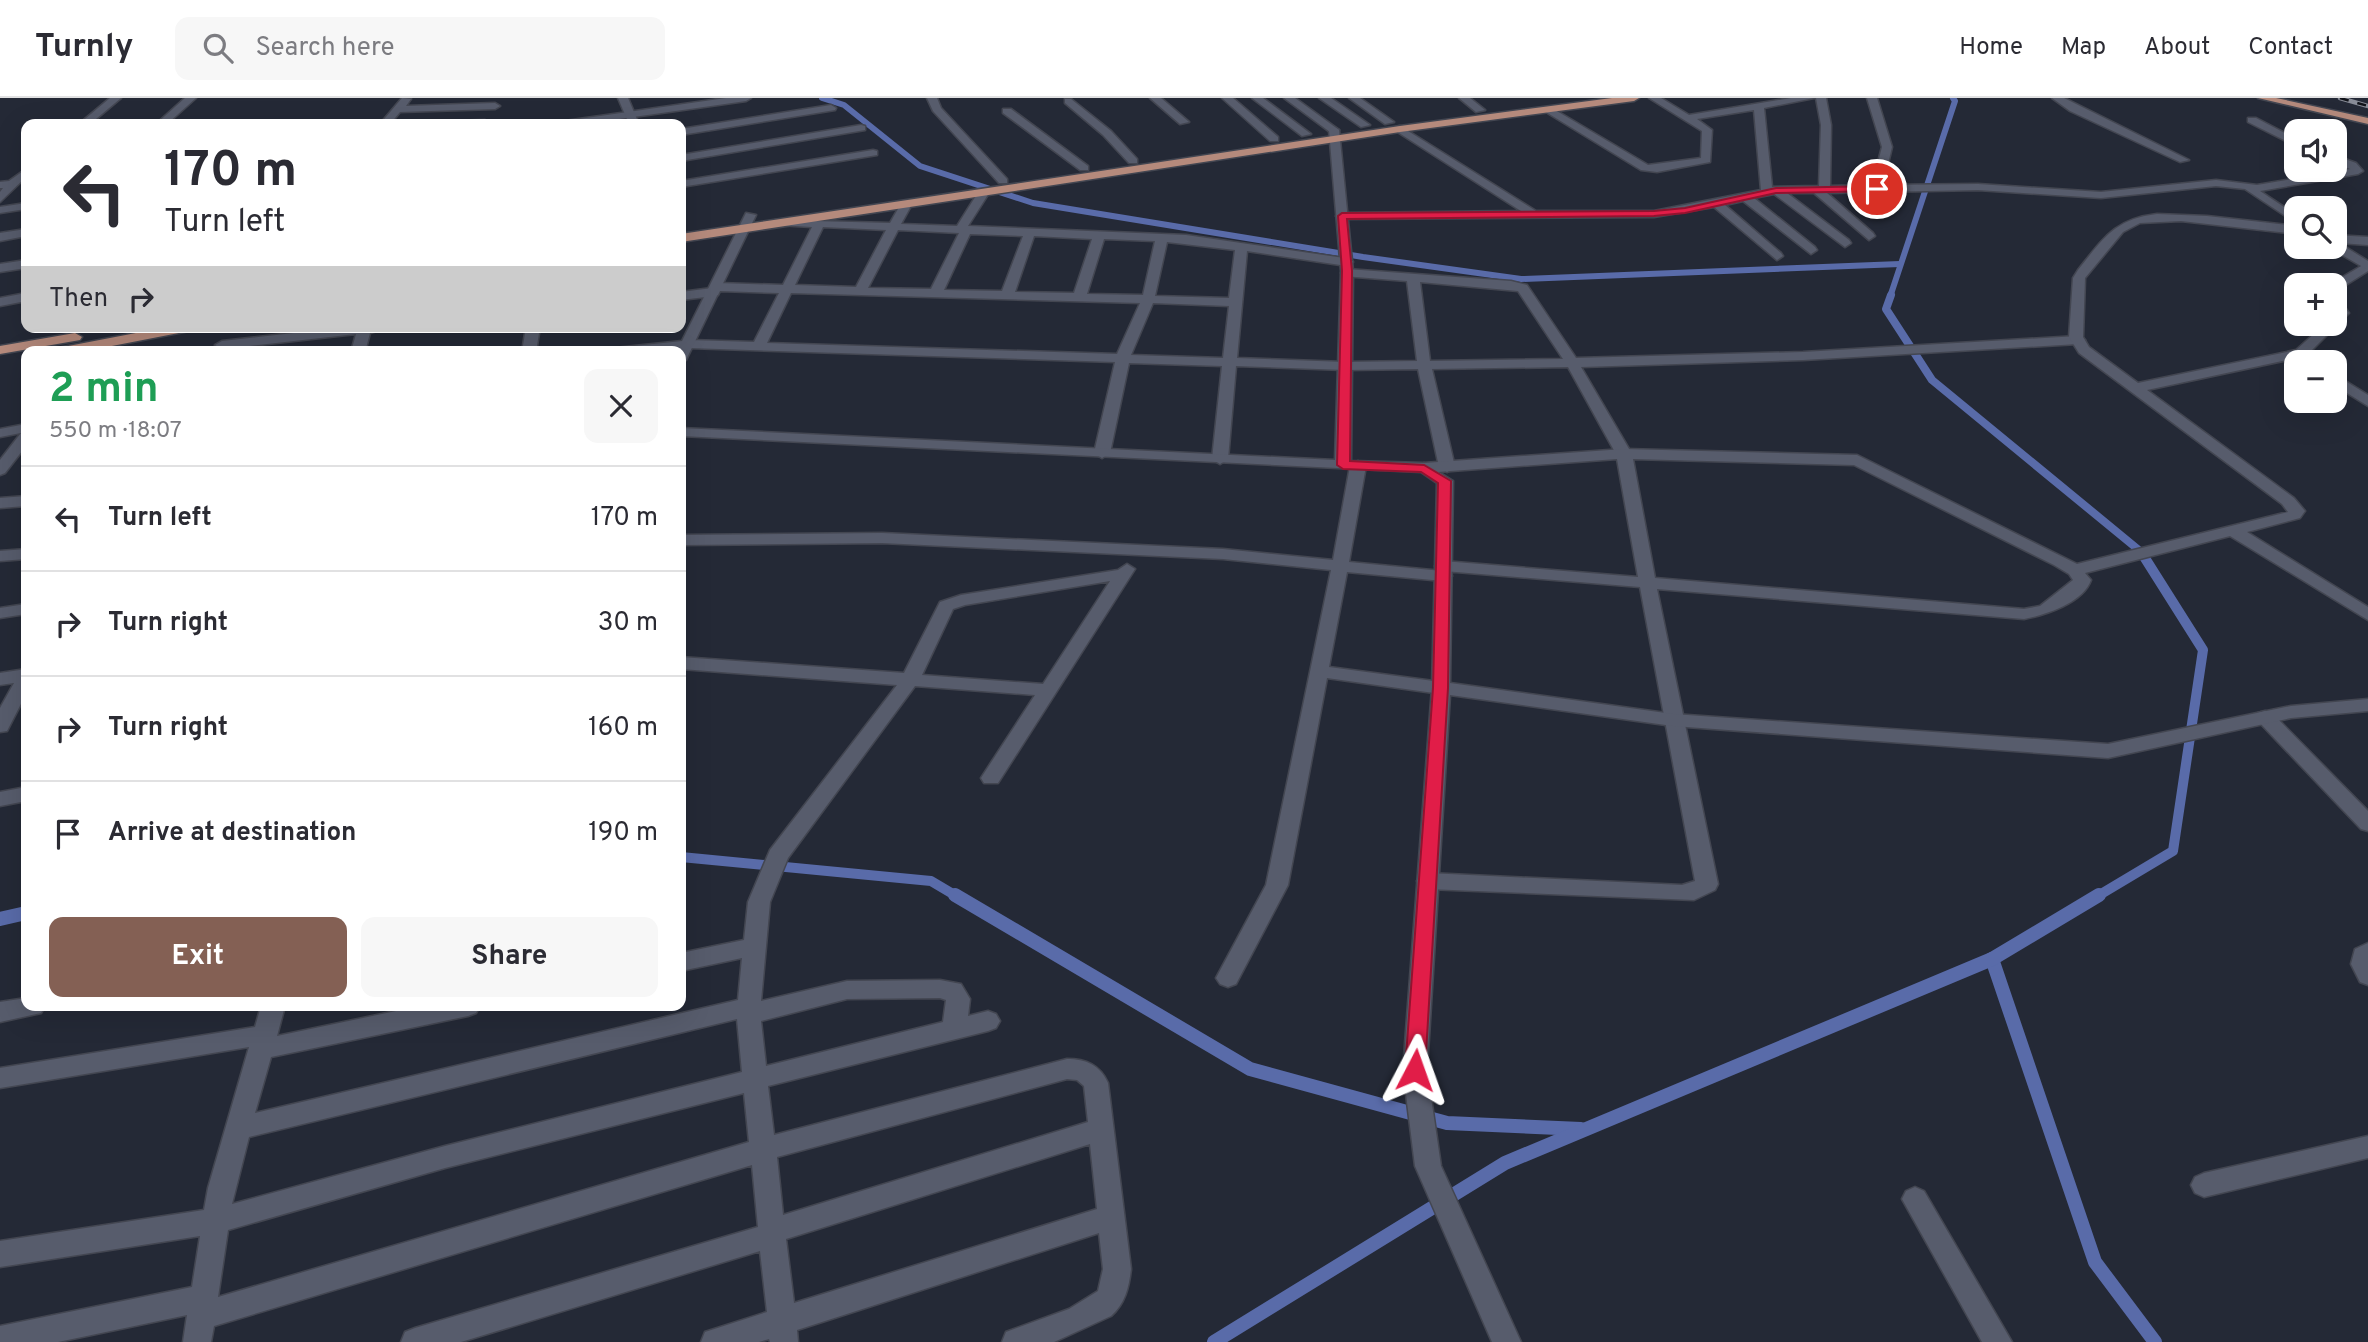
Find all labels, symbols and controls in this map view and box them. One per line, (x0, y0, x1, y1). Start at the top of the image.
search box (175, 17, 665, 80)
text: Turnly (35, 27, 133, 69)
icon: search (199, 29, 237, 67)
text: Search here (255, 32, 394, 65)
text: Home (1959, 33, 2023, 63)
text: Map (2061, 33, 2106, 63)
text: About (2144, 33, 2210, 63)
text: Contact (2248, 33, 2333, 63)
map controls (2284, 119, 2347, 413)
button: sound (2284, 119, 2347, 182)
text: 170 m (164, 142, 297, 204)
icon: left (49, 147, 140, 238)
pin (1847, 159, 1907, 219)
icon: arrive (1858, 170, 1896, 208)
button: search (2284, 196, 2347, 259)
text: Turn left (164, 203, 285, 243)
button: + (2284, 273, 2347, 336)
icon: right (122, 280, 160, 318)
text: Then (49, 283, 108, 316)
button: − (2284, 350, 2347, 413)
text: 2 min (49, 364, 159, 417)
button: close (584, 369, 658, 443)
text: 550 m · 18:07 (49, 417, 182, 446)
icon: left (49, 500, 87, 538)
text: Turn left (108, 502, 212, 535)
text: 170 m (591, 502, 658, 535)
icon: right (49, 605, 87, 643)
text: Turn right (108, 607, 228, 640)
text: 30 m (598, 607, 658, 640)
icon: right (49, 710, 87, 748)
text: Turn right (108, 712, 228, 745)
text: 160 m (588, 712, 658, 745)
icon: arrive (49, 815, 87, 853)
text: Arrive at destination (108, 817, 356, 850)
text: 190 m (588, 817, 658, 850)
button: Exit (49, 917, 347, 997)
button: Share (361, 917, 658, 997)
position arrow (1378, 1033, 1452, 1107)

